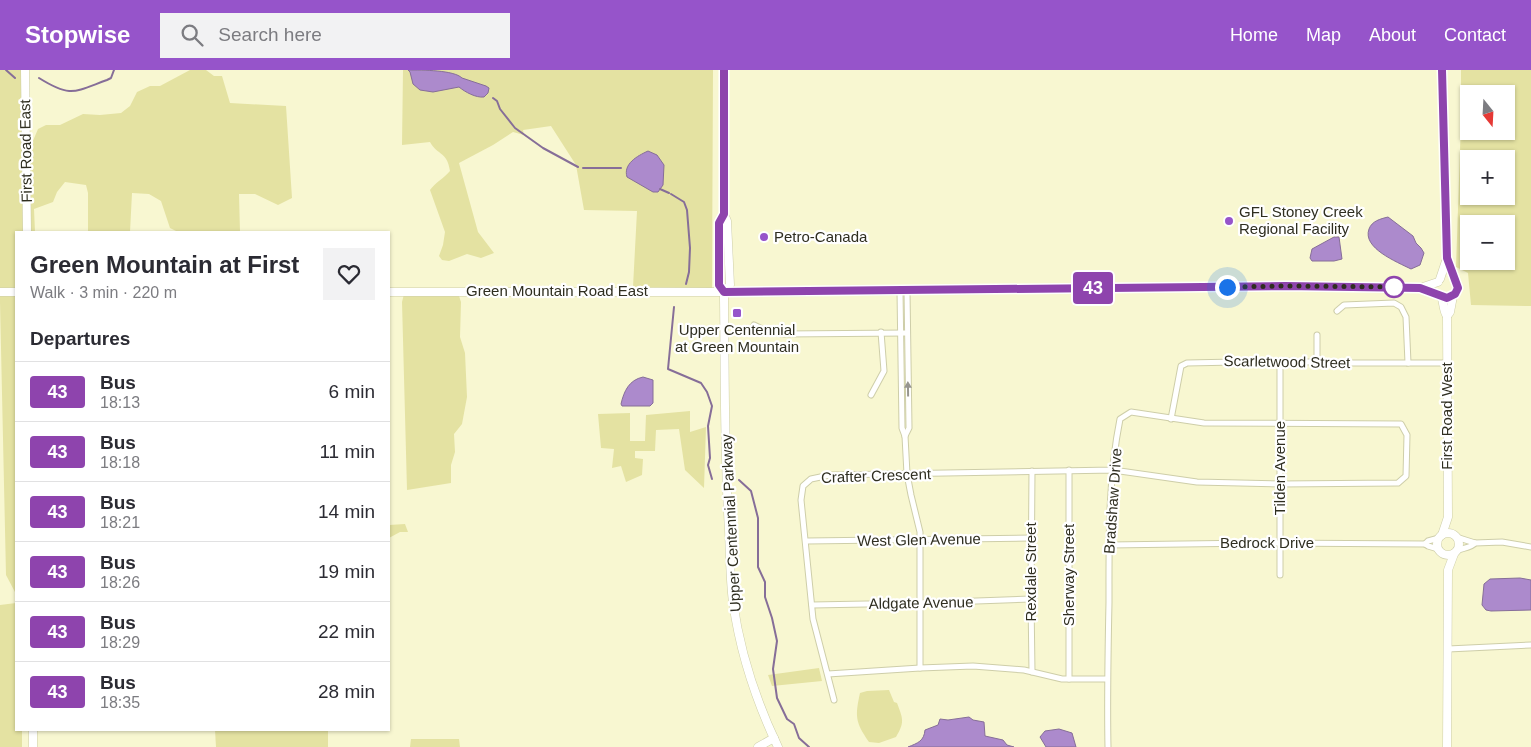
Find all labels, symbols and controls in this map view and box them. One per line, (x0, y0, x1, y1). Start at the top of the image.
search box (160, 13, 510, 58)
text: Stopwise (25, 21, 130, 48)
icon: search (178, 21, 206, 49)
text: Search here (218, 24, 322, 45)
text: Home (1230, 25, 1278, 45)
text: Map (1306, 25, 1341, 45)
text: About (1369, 25, 1416, 45)
text: Contact (1444, 25, 1506, 45)
north arrow (1460, 85, 1515, 140)
map controls (1460, 85, 1515, 270)
street label: First Road East (16, 98, 35, 203)
button: + (1460, 150, 1515, 205)
place label: GFL Stoney Creek Regional Facility (1239, 203, 1363, 237)
marker: GFL Stoney Creek Regional Facility (1223, 215, 1235, 227)
button: − (1460, 215, 1515, 270)
place label: Petro-Canada (774, 228, 868, 245)
marker: Petro-Canada (758, 231, 770, 243)
button: heart (323, 248, 375, 300)
text: Green Mountain at First (30, 251, 299, 278)
line badge: 43 (1070, 272, 1116, 304)
your location (1215, 275, 1240, 300)
unlabelled marker (1383, 276, 1405, 298)
text: 43 (1083, 278, 1103, 298)
street label: Green Mountain Road East (466, 282, 649, 299)
text: Walk · 3 min · 220 m (30, 284, 177, 301)
marker: Upper Centennial at Green Mountain (731, 307, 743, 319)
place label: Upper Centennial at Green Mountain (675, 321, 799, 355)
text: Departures (30, 328, 130, 349)
street label: Scarletwood Street (1224, 352, 1351, 371)
street label: First Road West (1438, 362, 1455, 470)
text: Bus (100, 372, 136, 393)
one-way arrow (904, 380, 912, 396)
text: 6 min (329, 381, 375, 402)
text: 43 (47, 382, 68, 402)
text: 18:13 (100, 394, 140, 411)
street label: Tilden Avenue (1271, 421, 1288, 515)
text: Bus (100, 432, 136, 453)
street label: Upper Centennial Parkway (717, 433, 744, 613)
text: 11 min (319, 441, 375, 462)
text: 43 (47, 442, 68, 462)
street label: Bradshaw Drive (1100, 448, 1125, 554)
text: 18:18 (100, 454, 140, 471)
street label: Crafter Crescent (821, 465, 932, 486)
text: Bus (100, 492, 136, 513)
text: 14 min (318, 501, 375, 522)
text: 43 (47, 502, 68, 522)
text: 18:21 (100, 514, 140, 531)
street label: Rexdale Street (1022, 522, 1039, 622)
street label: Sherway Street (1060, 523, 1077, 626)
street label: West Glen Avenue (857, 530, 981, 549)
street label: Bedrock Drive (1220, 534, 1314, 551)
text: Bus (100, 552, 136, 573)
text: 19 min (318, 561, 375, 582)
text: 43 (47, 562, 68, 582)
text: 18:26 (100, 574, 140, 591)
street label: Aldgate Avenue (868, 593, 974, 612)
text: Bus (100, 612, 136, 633)
text: 22 min (318, 621, 375, 642)
text: 43 (47, 622, 68, 642)
text: 18:29 (100, 634, 140, 651)
text: Bus (100, 672, 136, 693)
text: 28 min (318, 681, 375, 702)
text: 43 (47, 682, 68, 702)
text: 18:35 (100, 694, 140, 711)

